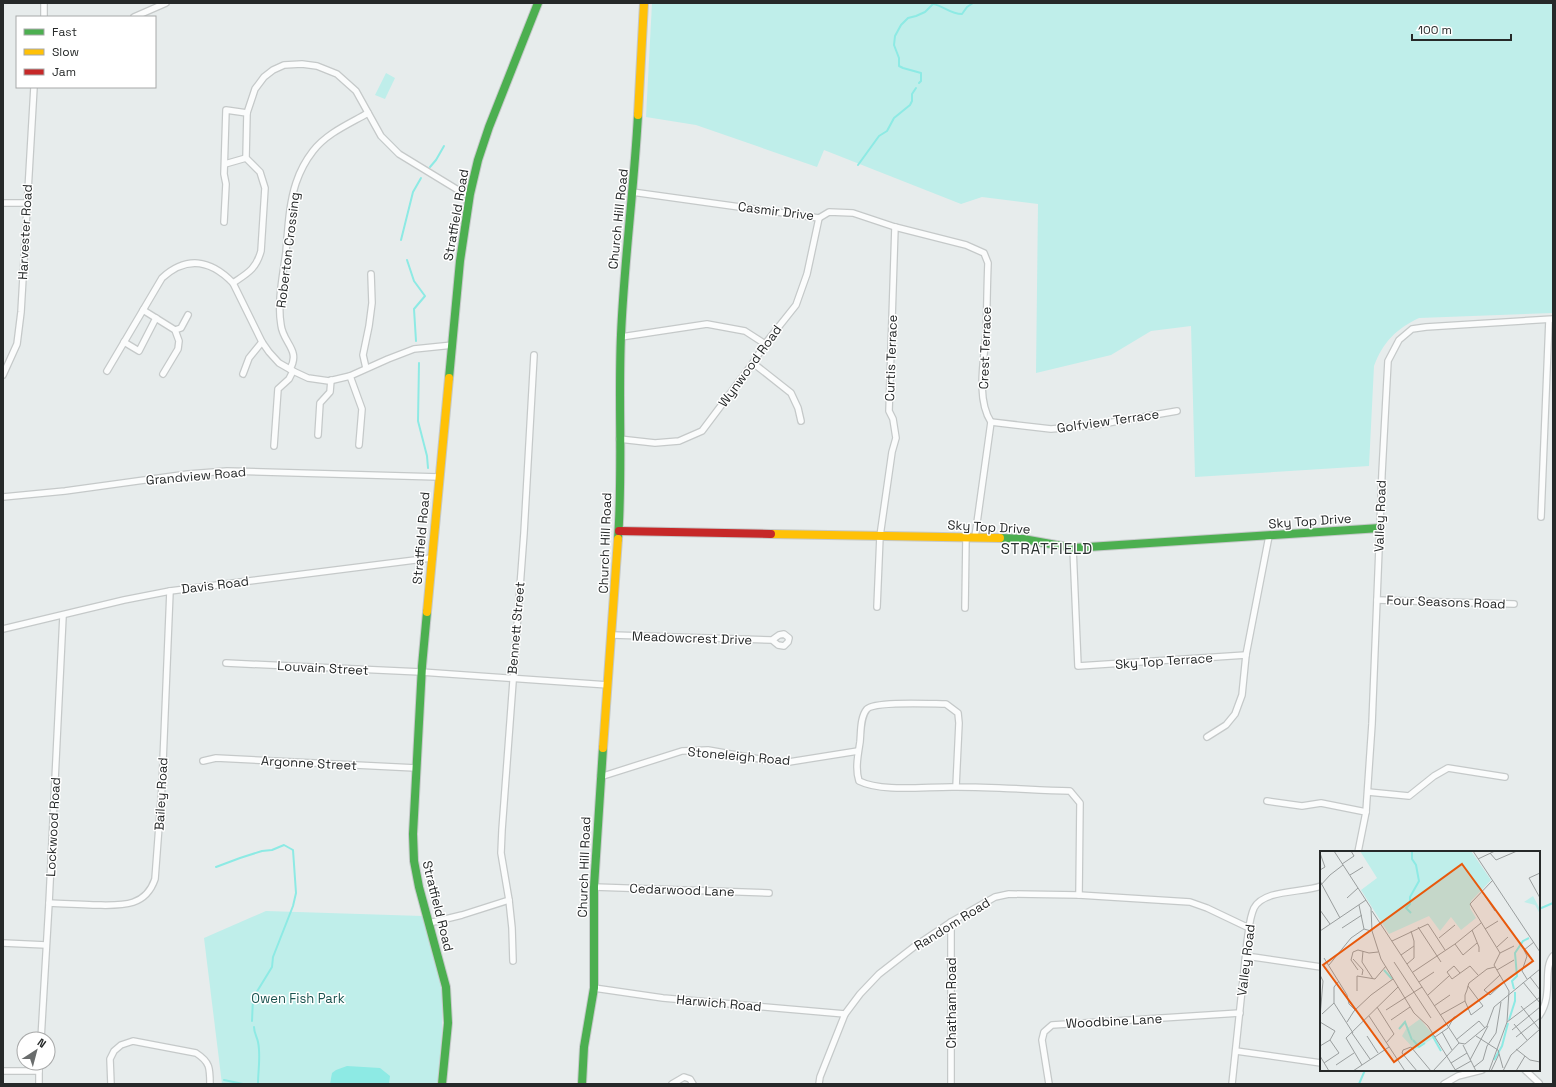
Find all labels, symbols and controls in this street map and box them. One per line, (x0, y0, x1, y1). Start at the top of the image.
legend (16, 16, 156, 88)
scale bar (1412, 16, 1511, 42)
text: 100 m (1418, 22, 1452, 38)
text: Fast (52, 24, 77, 40)
text: Slow (52, 44, 79, 60)
text: Jam (52, 64, 76, 80)
street label: Stratfield Road (440, 168, 472, 262)
street label: Church Hill Road (604, 168, 632, 270)
street label: Harvester Road (14, 184, 36, 280)
street label: Roberton Crossing (272, 191, 304, 309)
street label: Casmir Drive (737, 198, 815, 224)
street label: Crest Terrace (975, 306, 995, 390)
street label: Curtis Terrace (881, 314, 901, 402)
street label: Wynwood Road (715, 322, 785, 410)
street label: Golfview Terrace (1056, 405, 1160, 437)
street label: Grandview Road (145, 463, 247, 489)
street label: Valley Road (1370, 480, 1390, 552)
street label: Stratfield Road (408, 491, 434, 585)
street label: Church Hill Road (595, 492, 615, 594)
street label: Sky Top Drive (1268, 510, 1352, 532)
street label: Sky Top Drive (947, 516, 1031, 538)
district label: STRATFIELD (1001, 539, 1093, 558)
street label: Davis Road (180, 572, 250, 598)
street label: Bennett Street (503, 581, 529, 675)
street label: Four Seasons Road (1386, 591, 1506, 613)
street label: Meadowcrest Drive (632, 627, 752, 649)
street label: Sky Top Terrace (1114, 649, 1214, 673)
street label: Louvain Street (277, 657, 369, 679)
street label: Stoneleigh Road (687, 743, 791, 769)
street label: Argonne Street (261, 752, 357, 774)
street label: Bailey Road (151, 757, 171, 831)
street label: Lockwood Road (42, 777, 64, 877)
street label: Church Hill Road (574, 816, 594, 918)
inset map (1320, 851, 1540, 1071)
street label: Stratfield Road (419, 859, 457, 953)
street label: Cedarwood Lane (629, 880, 735, 900)
street label: Random Road (911, 894, 993, 954)
street label: Valley Road (1233, 923, 1259, 997)
street label: Chatham Road (943, 957, 960, 1049)
park label: Owen Fish Park (251, 990, 345, 1007)
street label: Harwich Road (676, 991, 762, 1015)
street label: Woodbine Lane (1065, 1010, 1163, 1032)
north arrow (16, 1031, 56, 1071)
text: N (35, 1035, 49, 1051)

